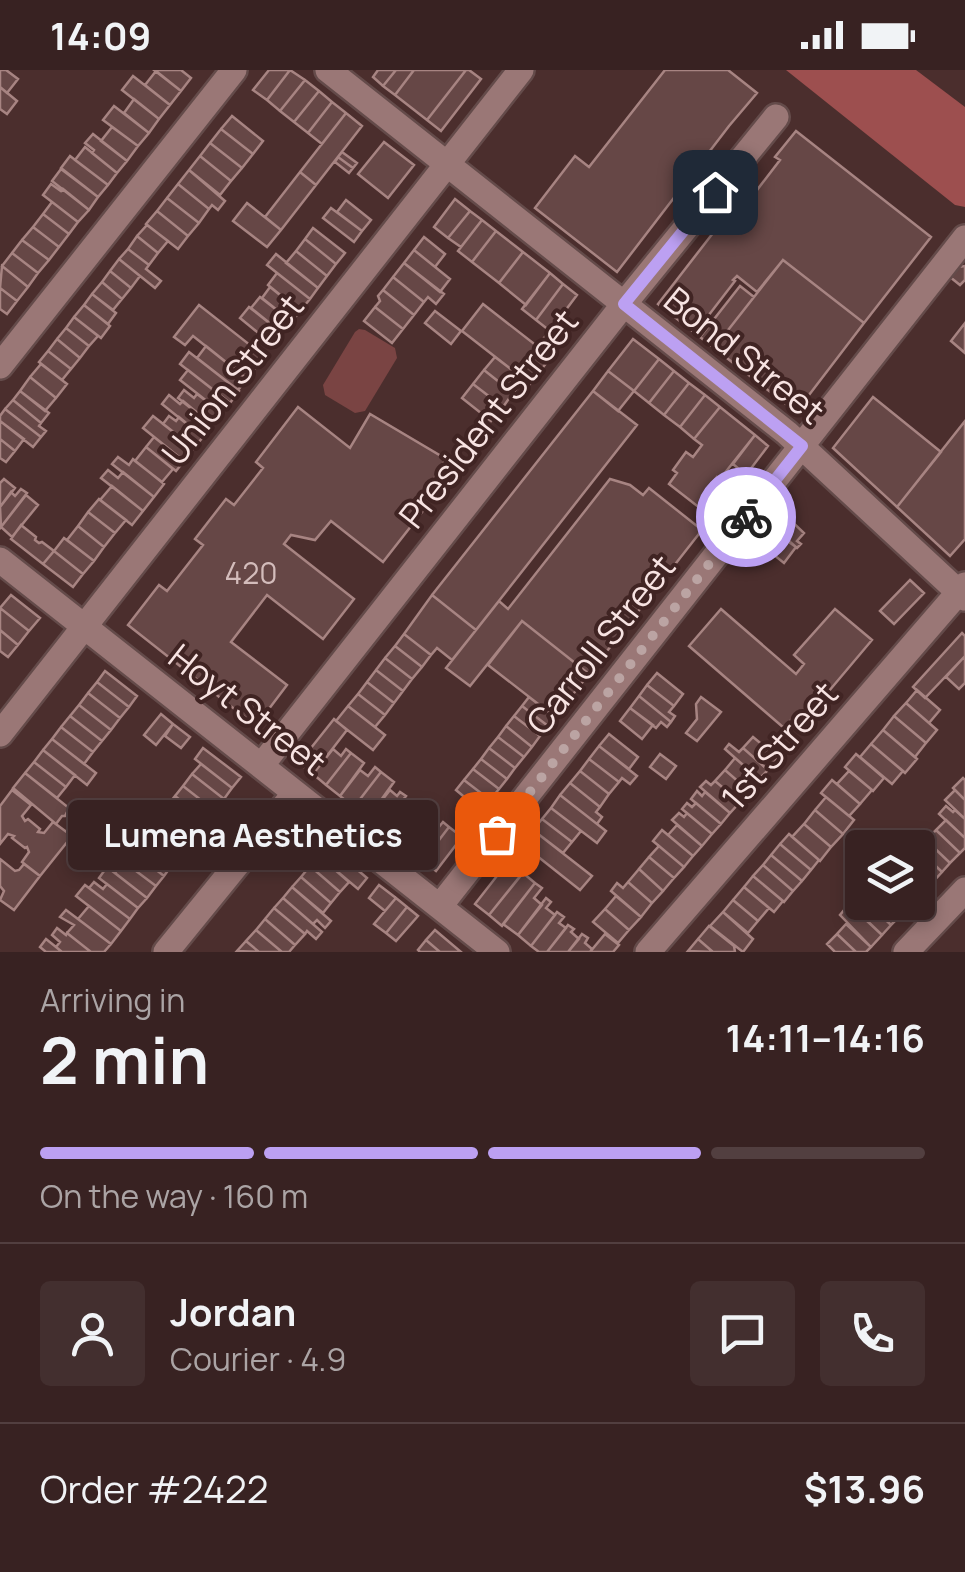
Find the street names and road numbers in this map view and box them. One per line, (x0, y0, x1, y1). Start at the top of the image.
street label: Bond Street (654, 276, 835, 435)
street label: Union Street (150, 284, 314, 475)
street label: President Street (388, 299, 589, 538)
street label: Carroll Street (515, 544, 686, 744)
street label: Hoyt Street (159, 633, 336, 786)
street label: 1st Street (710, 671, 848, 820)

